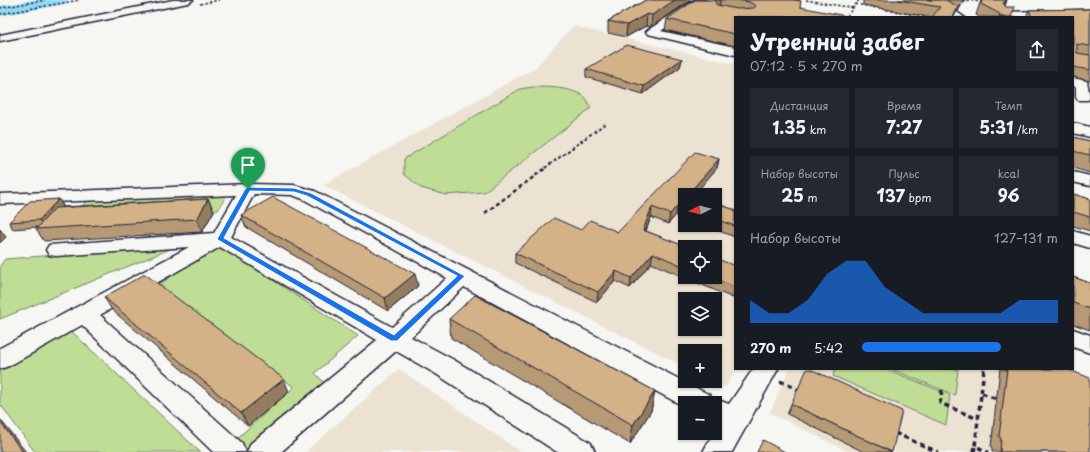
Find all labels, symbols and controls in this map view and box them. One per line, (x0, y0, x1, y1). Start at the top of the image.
text: Утренний забег (750, 24, 924, 57)
button: share (1016, 29, 1058, 71)
text: 07:12 · 5 × 270 m (750, 56, 863, 75)
text: Дистанция (770, 97, 829, 114)
text: Время (886, 97, 922, 114)
text: Темп (995, 97, 1023, 114)
text: 1.35 (772, 114, 806, 140)
text: 7:27 (886, 114, 922, 140)
text: 5:31 (979, 114, 1013, 140)
text: km (806, 121, 826, 138)
text: /km (1013, 121, 1038, 138)
pin (231, 148, 265, 189)
icon: arrive (237, 154, 259, 176)
text: Набор высоты (761, 165, 838, 182)
text: Пульс (888, 165, 920, 182)
text: kcal (998, 165, 1020, 182)
text: 25 (781, 182, 804, 208)
text: 137 (877, 182, 905, 208)
text: 96 (998, 182, 1020, 208)
north arrow (678, 188, 722, 232)
map controls (678, 188, 722, 440)
text: m (804, 189, 817, 206)
text: bpm (905, 189, 931, 206)
text: Набор высоты (750, 228, 841, 247)
text: 127–131 m (994, 228, 1058, 247)
button: locate (678, 240, 722, 284)
button: layers (678, 292, 722, 336)
text: 270 m (750, 338, 791, 357)
text: 5:42 (814, 338, 843, 357)
button: + (678, 344, 722, 388)
button: − (678, 396, 722, 440)

